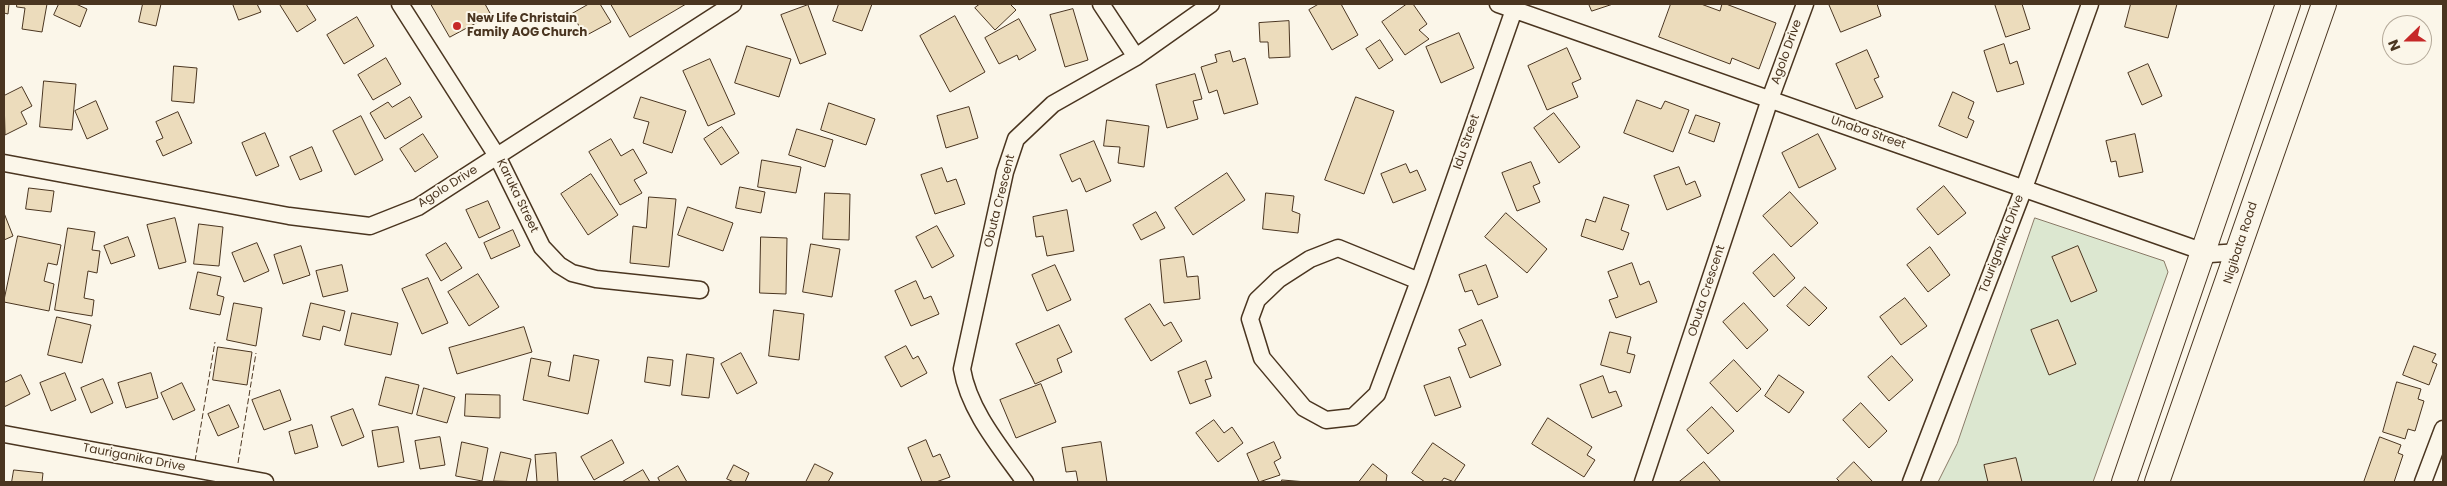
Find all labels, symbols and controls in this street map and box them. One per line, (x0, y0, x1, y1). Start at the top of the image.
place label: New Life Christain Family AOG Church (467, 12, 587, 40)
north arrow (2382, 15, 2432, 65)
street label: Agolo Drive (1769, 18, 1805, 86)
marker: New Life Christain Family AOG Church (451, 20, 463, 32)
text: N (2383, 37, 2405, 54)
street label: Idu Street (1451, 113, 1483, 171)
street label: Unaba Street (1829, 113, 1907, 153)
street label: Obuta Crescent (982, 153, 1018, 249)
street label: Karuka Street (493, 157, 541, 235)
street label: Agolo Drive (415, 163, 481, 211)
street label: Tauriganika Drive (1977, 193, 2027, 295)
street label: Nigibata Road (2221, 200, 2261, 286)
street label: Obuta Crescent (1685, 244, 1729, 338)
street label: Tauriganika Drive (82, 441, 186, 475)

